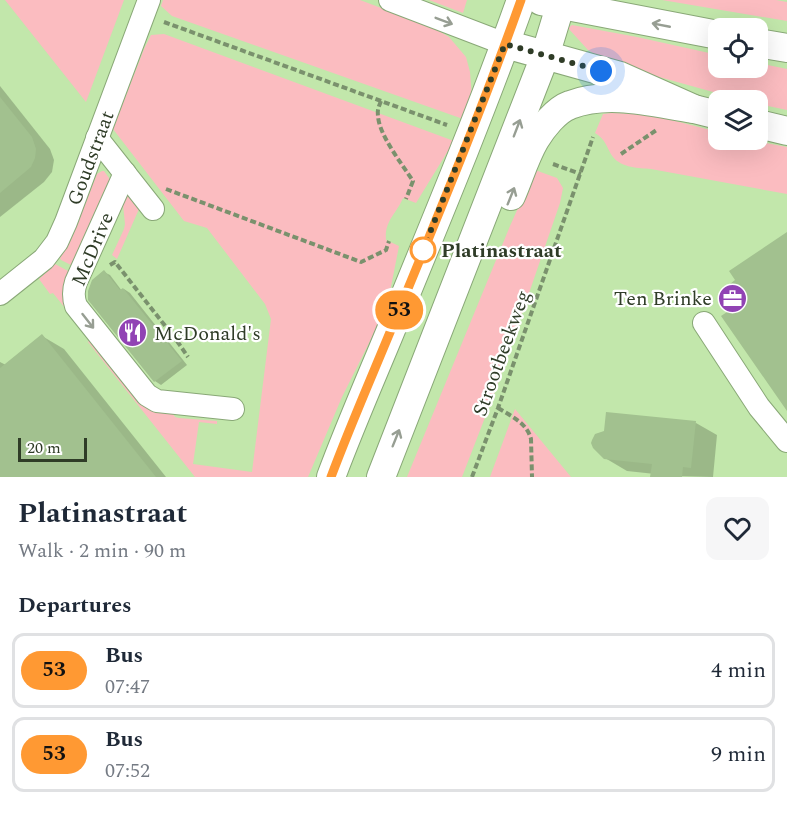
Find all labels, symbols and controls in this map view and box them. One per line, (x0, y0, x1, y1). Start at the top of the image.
one-way arrow (434, 16, 453, 27)
map controls (708, 18, 768, 150)
button: locate (708, 18, 768, 78)
one-way arrow (652, 19, 671, 30)
your location (586, 56, 616, 86)
button: layers (708, 90, 768, 150)
street label: Goudstraat (59, 107, 122, 210)
one-way arrow (512, 120, 523, 138)
one-way arrow (506, 188, 517, 206)
street label: McDrive (64, 208, 122, 291)
place label: Platinastraat (441, 236, 562, 266)
marker: Platinastraat (410, 237, 436, 263)
office icon: Ten Brinke (717, 282, 749, 314)
place label: Ten Brinke (614, 284, 712, 314)
street label: Strootbeekweg (465, 286, 539, 421)
line badge: 53 (372, 290, 426, 330)
text: 53 (387, 294, 411, 326)
one-way arrow (81, 312, 94, 328)
restaurant icon: McDonald's (117, 317, 149, 349)
place label: McDonald's (154, 319, 261, 349)
one-way arrow (391, 429, 402, 447)
scale bar (18, 435, 87, 462)
text: 20 m (27, 436, 61, 460)
text: Platinastraat (18, 492, 187, 535)
button: heart (706, 497, 769, 560)
text: Walk · 2 min · 90 m (18, 536, 186, 566)
text: Departures (18, 589, 132, 622)
text: Bus (105, 639, 143, 672)
text: 53 (42, 654, 66, 686)
text: 4 min (711, 654, 766, 687)
text: 07:47 (105, 672, 150, 702)
text: Bus (105, 723, 143, 756)
text: 53 (42, 738, 66, 770)
text: 9 min (711, 738, 766, 771)
text: 07:52 (105, 756, 150, 786)

